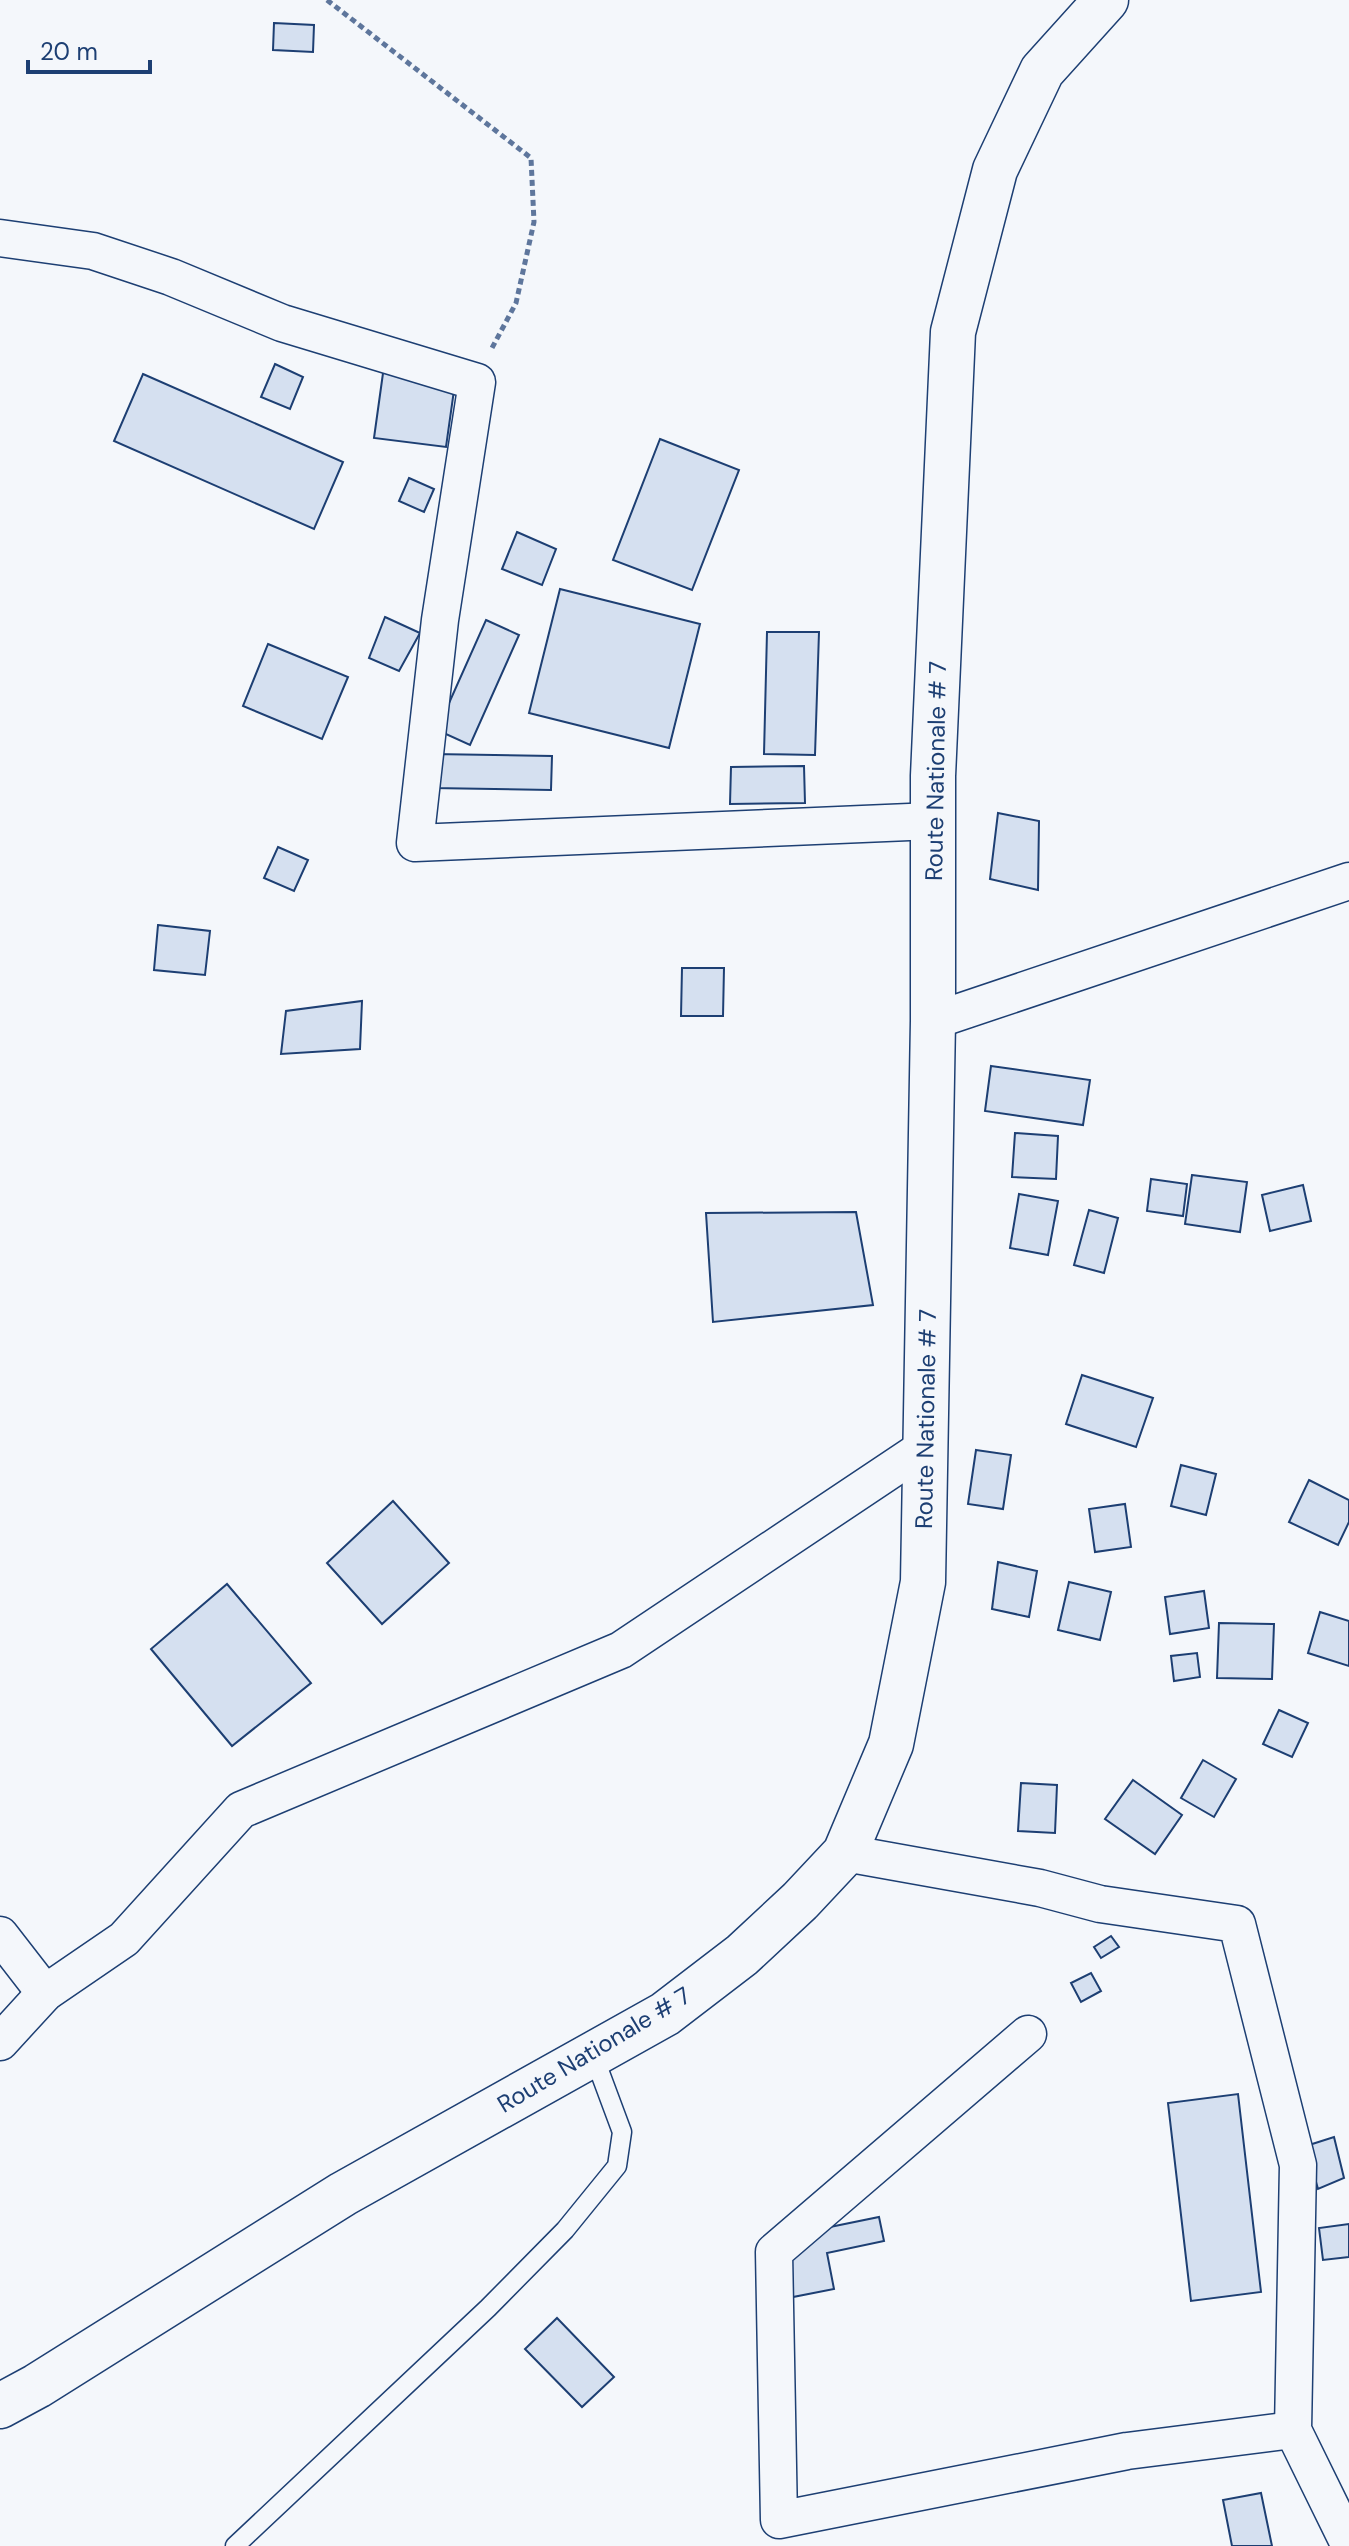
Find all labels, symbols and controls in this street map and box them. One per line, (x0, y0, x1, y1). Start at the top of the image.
scale bar (28, 24, 150, 74)
text: 20 m (40, 36, 98, 67)
street label: Route Nationale # 7 (918, 661, 953, 881)
street label: Route Nationale # 7 (908, 1309, 943, 1529)
street label: Route Nationale # 7 (491, 1980, 696, 2120)

